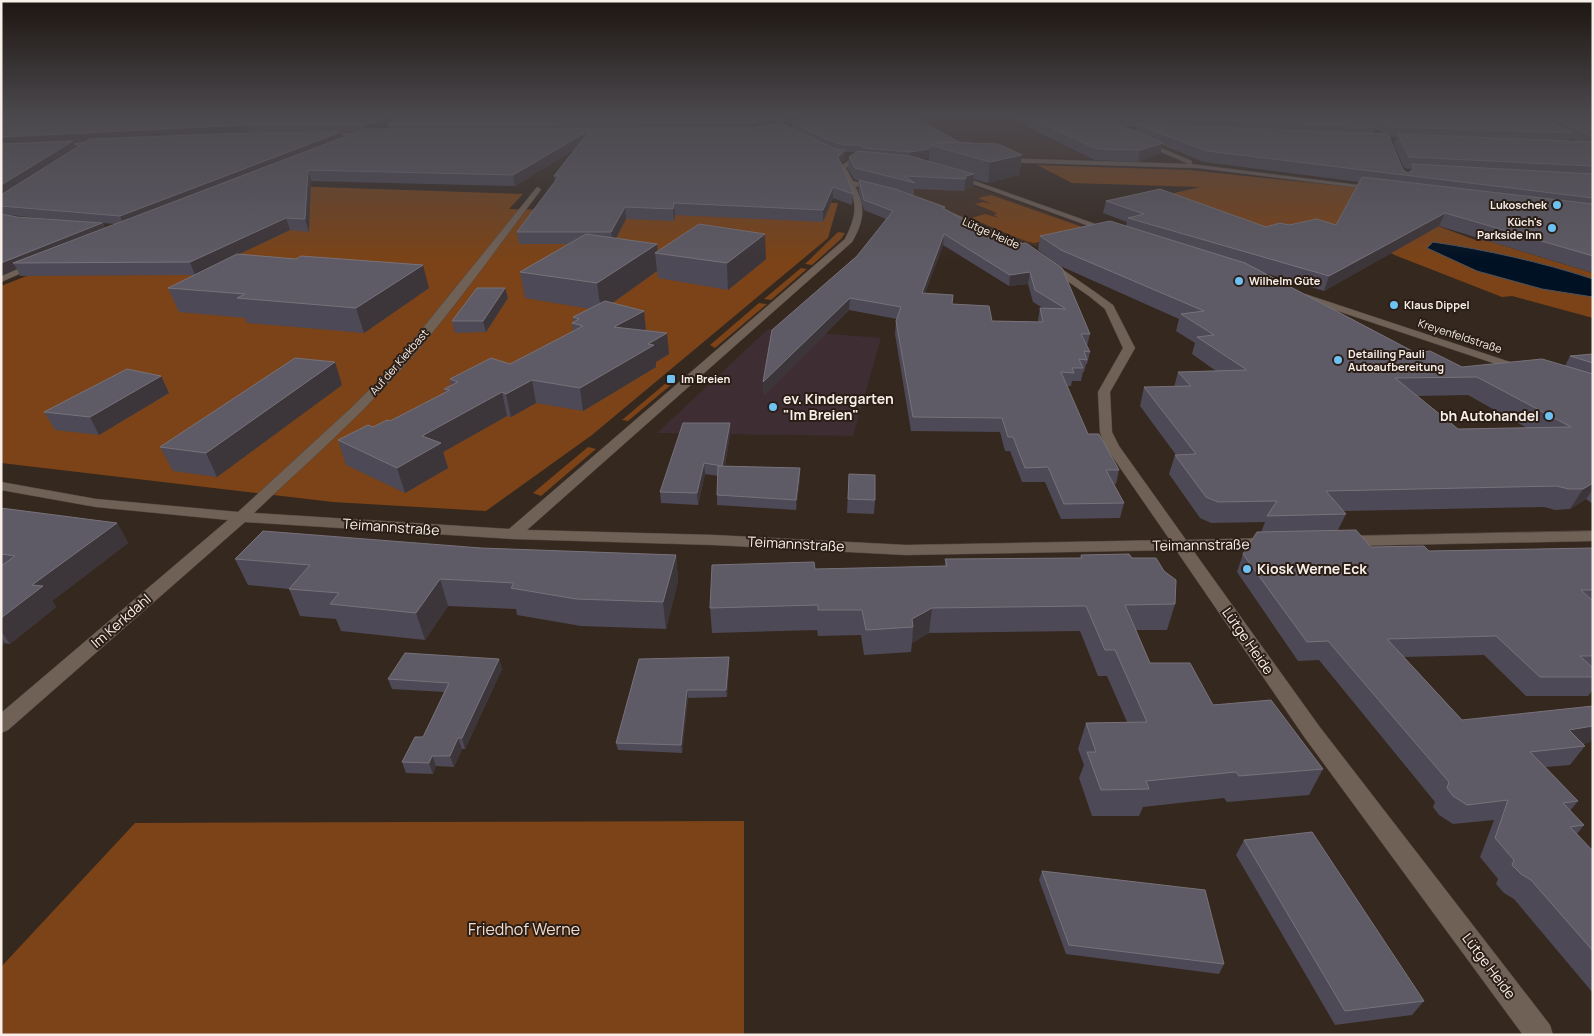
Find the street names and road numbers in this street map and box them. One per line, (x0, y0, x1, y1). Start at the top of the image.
street label: Lütge Heide (960, 213, 1023, 252)
street label: Kreyenfeldstraße (1416, 315, 1505, 356)
street label: Auf der Kiekbast (366, 326, 431, 398)
street label: Teimannstraße (342, 514, 440, 539)
street label: Teimannstraße (747, 531, 845, 556)
street label: Teimannstraße (1152, 534, 1250, 555)
street label: Im Kerkdahl (87, 589, 155, 652)
street label: Lütge Heide (1218, 603, 1279, 678)
street label: Lütge Heide (1458, 929, 1520, 1003)

